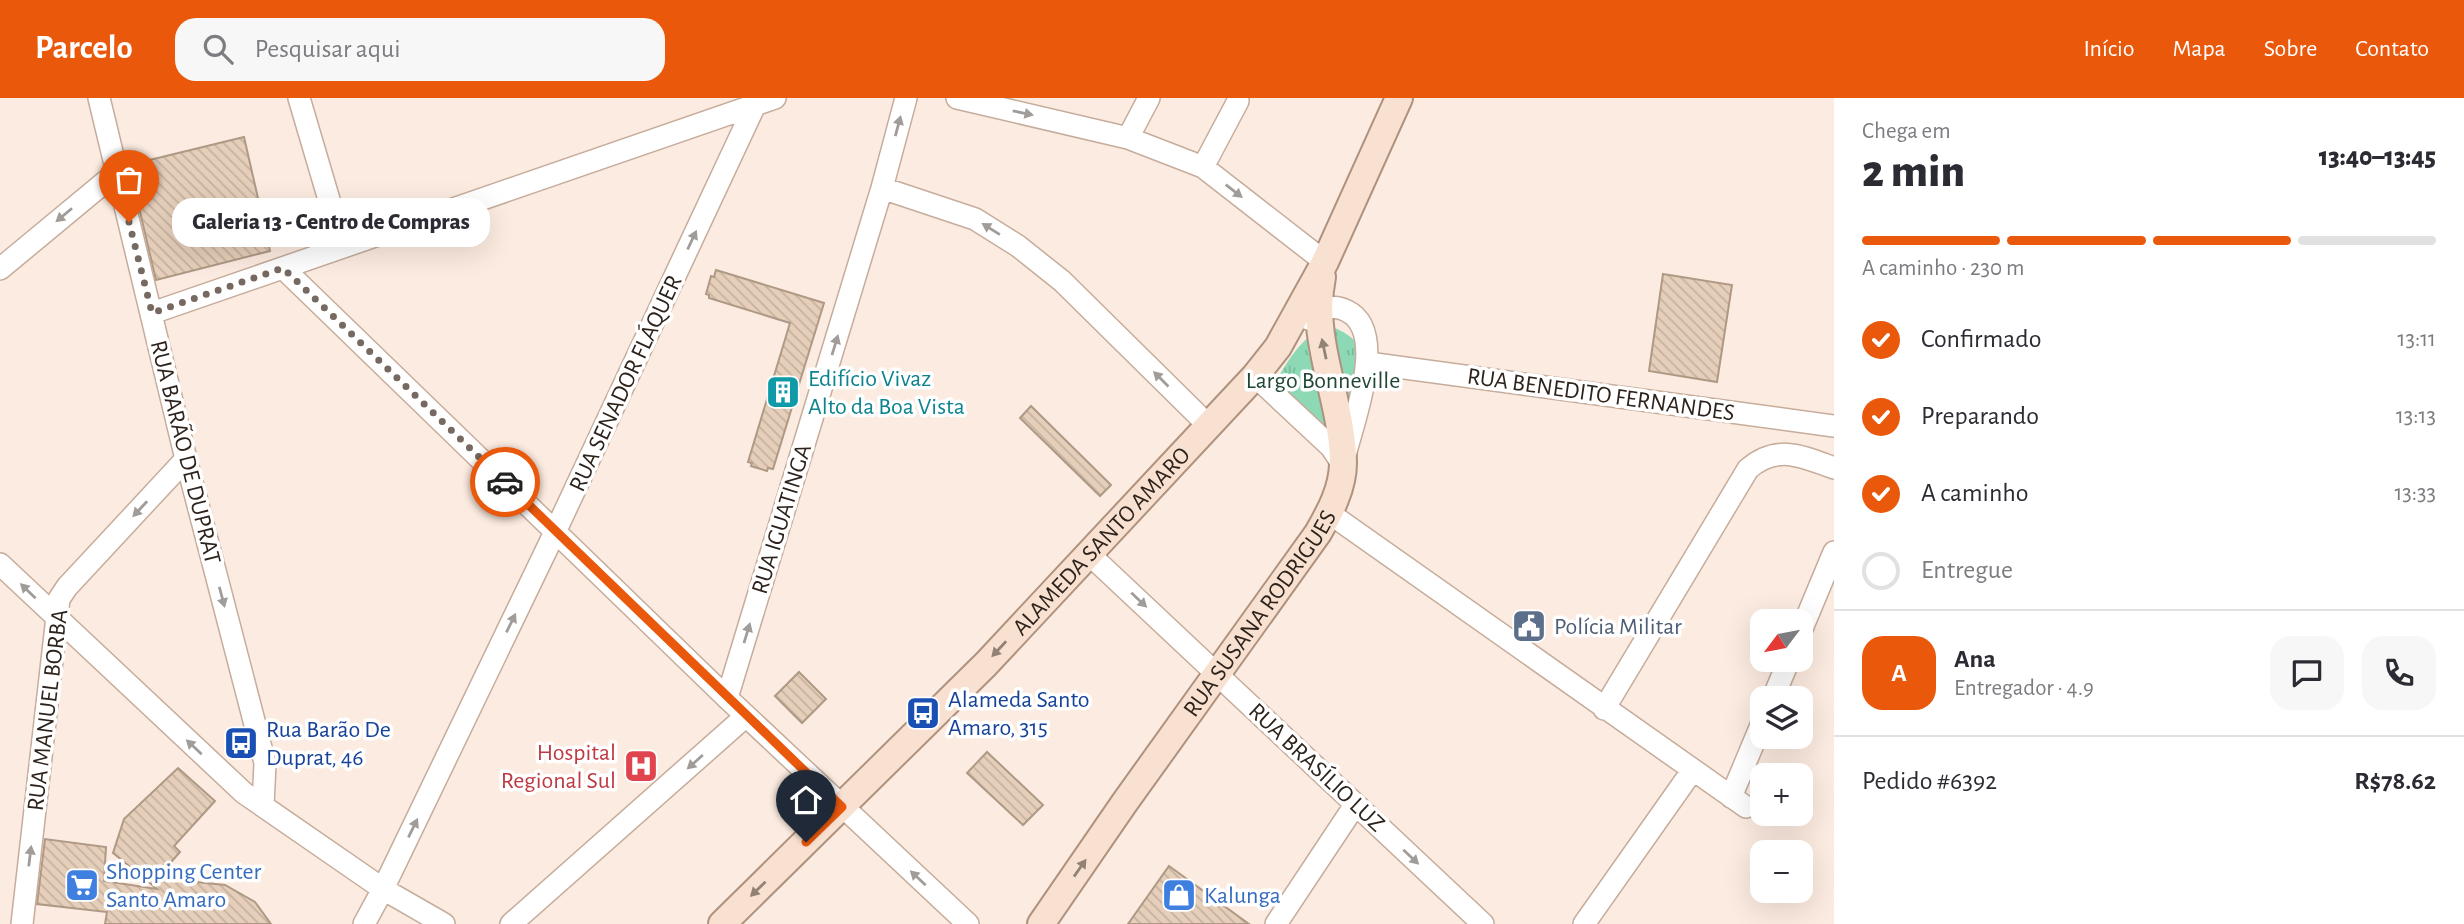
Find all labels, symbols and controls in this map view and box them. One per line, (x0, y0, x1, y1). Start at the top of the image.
search box (175, 18, 665, 81)
icon: search (199, 30, 237, 68)
text: Parcelo (35, 32, 133, 65)
text: Pesquisar aqui (255, 36, 401, 62)
text: Início (2083, 37, 2135, 61)
text: Mapa (2173, 37, 2226, 61)
text: Sobre (2264, 37, 2317, 61)
text: Contato (2355, 37, 2429, 61)
one-way arrow (1012, 107, 1034, 118)
one-way arrow (894, 115, 904, 136)
text: Chega em (1862, 120, 1951, 143)
text: 13:40–13:45 (2319, 144, 2436, 170)
text: 2 min (1862, 149, 1965, 195)
pin (99, 150, 159, 222)
icon: bag (110, 161, 148, 199)
one-way arrow (1225, 184, 1243, 198)
callout: Galeria 13 - Centro de Compras (171, 198, 490, 246)
one-way arrow (55, 207, 73, 223)
text: Galeria 13 - Centro de Compras (192, 211, 470, 234)
one-way arrow (981, 222, 1001, 235)
one-way arrow (687, 229, 698, 250)
text: A caminho · 230 m (1862, 257, 2024, 280)
street label: RUA SENADOR FLÁQUER (563, 271, 687, 495)
icon: check (1862, 321, 1900, 359)
text: Confirmado (1921, 326, 2042, 352)
text: 13:11 (2398, 328, 2436, 351)
one-way arrow (830, 334, 840, 355)
street label: RUA BARÃO DE DUPRAT (146, 337, 226, 567)
one-way arrow (1318, 338, 1329, 360)
street label: RUA BENEDITO FERNANDES (1466, 364, 1736, 426)
place label: Edifício Vivaz Alto da Boa Vista (808, 367, 965, 419)
park label: Largo Bonneville (1246, 369, 1400, 393)
one-way arrow (1153, 371, 1169, 387)
building icon: Edifício Vivaz Alto da Boa Vista (764, 373, 802, 411)
icon: check (1862, 398, 1900, 436)
text: Preparando (1921, 403, 2039, 429)
text: 13:13 (2396, 405, 2436, 428)
street label: RUA IGUATINGA (748, 441, 816, 597)
street label: ALAMEDA SANTO AMARO (1008, 443, 1195, 640)
courier (470, 447, 540, 517)
icon: car (486, 463, 524, 501)
icon: check (1862, 475, 1900, 513)
text: A caminho (1921, 480, 2029, 506)
text: 13:33 (2394, 482, 2436, 505)
one-way arrow (132, 500, 148, 517)
street label: RUA SUSANA RODRIGUES (1179, 507, 1341, 721)
text: Entregue (1921, 557, 2013, 583)
one-way arrow (20, 584, 37, 600)
one-way arrow (217, 587, 228, 609)
one-way arrow (1130, 592, 1147, 608)
public building icon: Polícia Militar (1510, 607, 1548, 645)
street label: RUA MANUEL BORBA (24, 608, 72, 812)
north arrow (1750, 609, 1813, 672)
map controls (1750, 609, 1813, 903)
one-way arrow (506, 613, 517, 633)
place label: Polícia Militar (1554, 615, 1682, 639)
one-way arrow (742, 622, 752, 643)
button: chat (2270, 636, 2344, 710)
button: phone (2362, 636, 2436, 710)
one-way arrow (991, 640, 1007, 658)
text: Ana (1954, 646, 1996, 672)
text: A (1891, 660, 1907, 686)
text: Entregador · 4.9 (1954, 677, 2094, 700)
button: layers (1750, 686, 1813, 749)
place label: Alameda Santo Amaro, 315 (948, 688, 1090, 740)
bus stop icon: Alameda Santo Amaro, 315 (904, 694, 942, 732)
street label: RUA BRASÍLIO LUZ (1244, 697, 1390, 837)
place label: Rua Barão De Duprat, 46 (266, 718, 391, 770)
bus stop icon: Rua Barão De Duprat, 46 (222, 724, 260, 762)
one-way arrow (186, 739, 203, 755)
place label: Hospital Regional Sul (501, 741, 616, 793)
hospital icon: Hospital Regional Sul (622, 747, 660, 785)
one-way arrow (686, 754, 704, 770)
button: + (1750, 763, 1813, 826)
text: Pedido #6392 (1862, 768, 1997, 794)
text: R$78.62 (2354, 768, 2436, 794)
pin (776, 770, 836, 842)
icon: home (787, 781, 825, 819)
one-way arrow (407, 818, 419, 838)
button: − (1750, 840, 1813, 903)
one-way arrow (24, 845, 35, 867)
one-way arrow (1402, 848, 1419, 864)
one-way arrow (1073, 859, 1087, 877)
place label: Shopping Center Santo Amaro (106, 860, 261, 912)
supermarket icon: Shopping Center Santo Amaro (63, 866, 101, 904)
one-way arrow (909, 870, 927, 886)
shop icon: Kalunga (1160, 876, 1198, 914)
one-way arrow (749, 881, 766, 898)
place label: Kalunga (1204, 884, 1281, 908)

